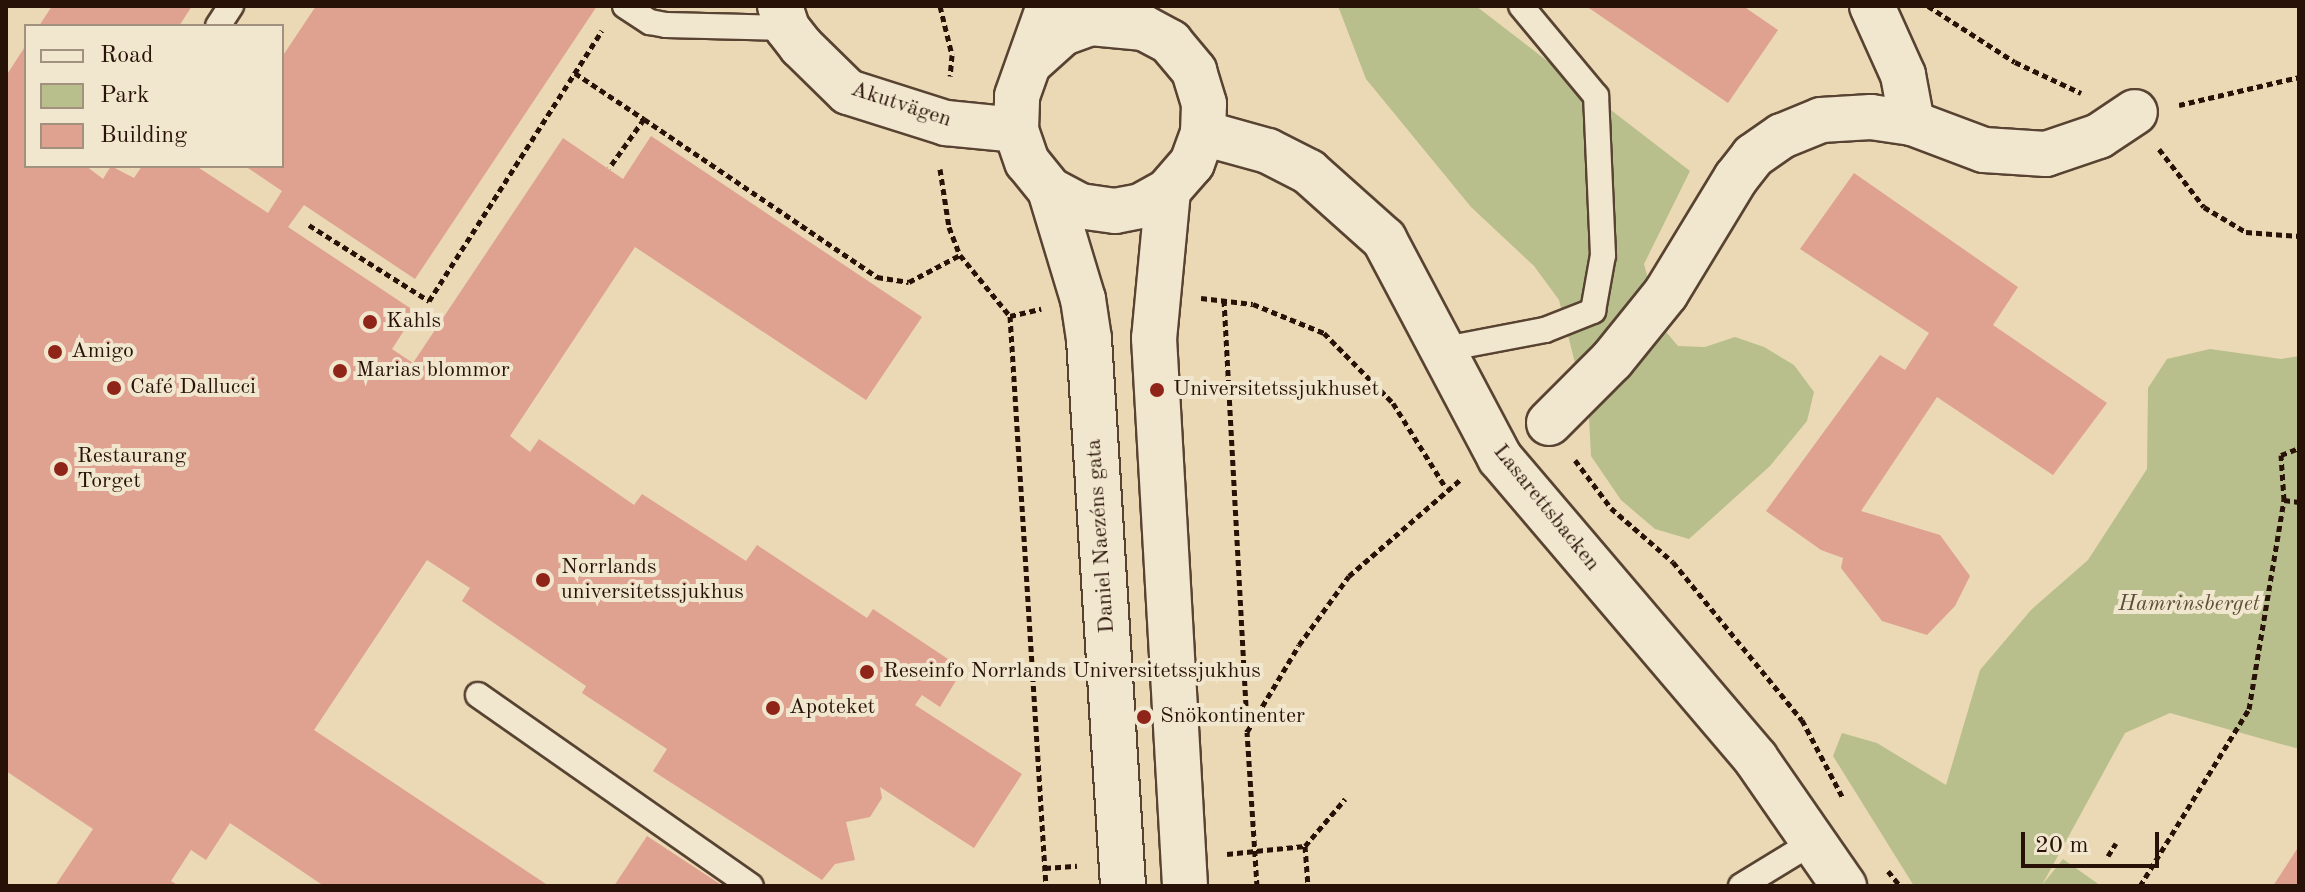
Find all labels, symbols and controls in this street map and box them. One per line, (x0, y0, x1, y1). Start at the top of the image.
legend (24, 24, 284, 168)
text: Road (100, 44, 153, 68)
street label: Akutvägen (847, 76, 955, 134)
text: Park (100, 84, 149, 108)
text: Building (100, 124, 187, 148)
place label: Kahls (386, 309, 441, 335)
marker: Kahls (361, 313, 379, 331)
place label: Amigo (71, 339, 134, 365)
marker: Amigo (46, 343, 64, 361)
place label: Marias blommor (356, 358, 510, 384)
marker: Marias blommor (331, 362, 349, 380)
place label: Café Dallucci (130, 375, 256, 401)
place label: Universitetssjukhuset (1173, 377, 1379, 403)
marker: Café Dallucci (105, 379, 123, 397)
marker: Universitetssjukhuset (1148, 381, 1166, 399)
street label: Daniel Naezéns gata (1081, 438, 1121, 634)
street label: Lasarettsbacken (1487, 439, 1605, 577)
place label: Restaurang Torget (77, 443, 186, 494)
marker: Restaurang Torget (52, 460, 70, 478)
place label: Norrlands universitetssjukhus (561, 554, 744, 606)
marker: Norrlands universitetssjukhus (532, 569, 554, 591)
park label: Hamrinsberget (2118, 592, 2260, 618)
place label: Reseinfo Norrlands Universitetssjukhus (883, 659, 1261, 685)
marker: Reseinfo Norrlands Universitetssjukhus (858, 663, 876, 681)
place label: Apoteket (789, 695, 875, 721)
marker: Apoteket (764, 699, 782, 717)
place label: Snökontinenter (1160, 704, 1305, 730)
marker: Snökontinenter (1135, 708, 1153, 726)
scale bar (2025, 816, 2163, 866)
text: 20 m (2035, 834, 2089, 858)

